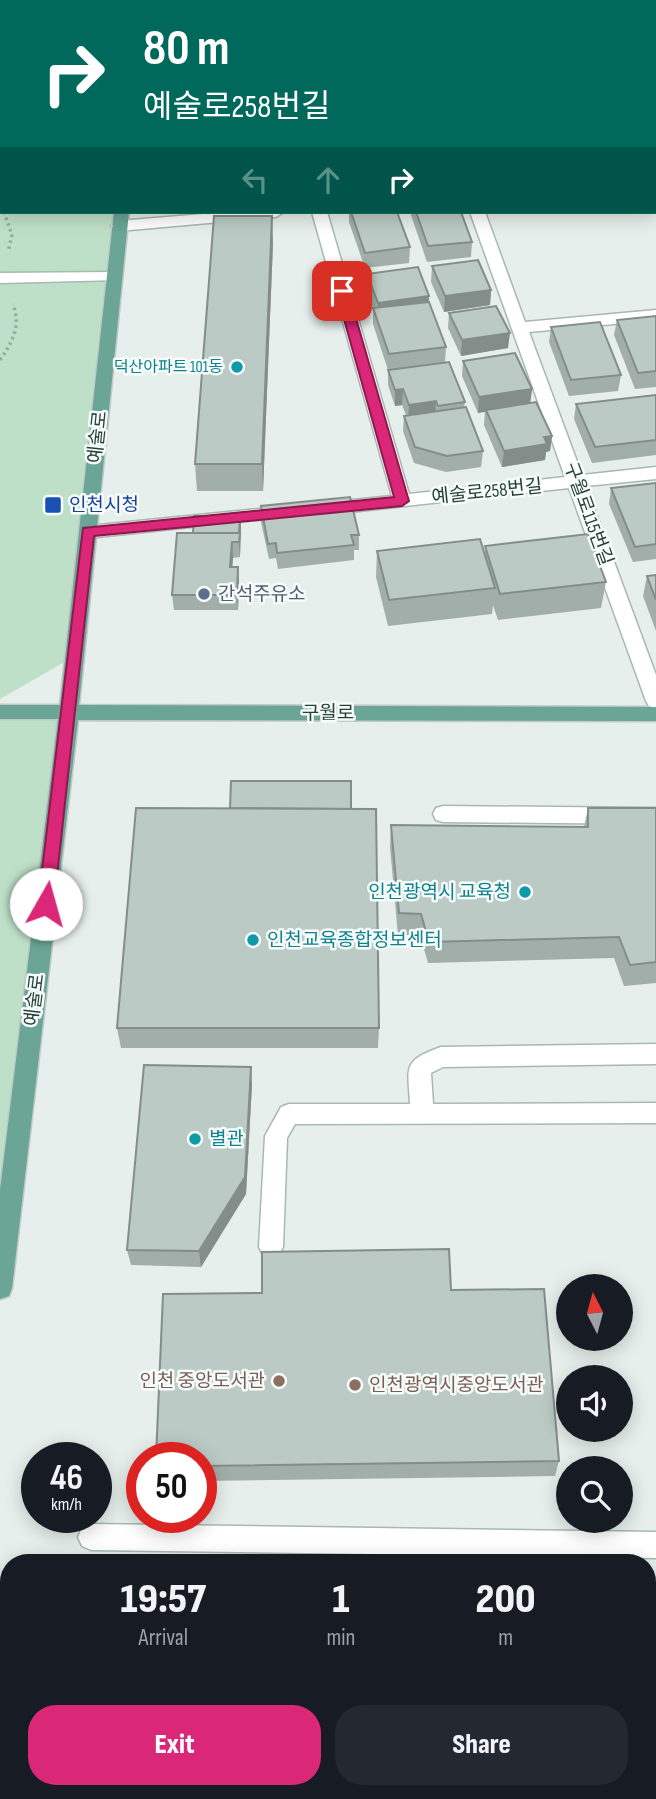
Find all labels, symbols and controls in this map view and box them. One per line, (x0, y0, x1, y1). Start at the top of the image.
text: 80 m (143, 20, 230, 79)
icon: right (28, 28, 119, 119)
text: 예술로258번길 (143, 88, 330, 127)
icon: left (236, 161, 274, 199)
icon: ahead (309, 161, 347, 199)
icon: right (382, 161, 420, 199)
pin (312, 261, 372, 321)
icon: arrive (323, 272, 361, 310)
place label: 덕산아파트 101동 (114, 358, 223, 377)
marker: 덕산아파트 101동 (229, 359, 245, 375)
street label: 예술로 (84, 410, 112, 464)
street label: 구월로115번길 (559, 459, 617, 569)
street label: 예술로258번길 (431, 475, 543, 509)
place label: 인천시청 (69, 494, 139, 517)
marker: 인천시청 (43, 495, 63, 515)
place label: 간석주유소 (218, 583, 305, 606)
marker: 간석주유소 (196, 586, 212, 602)
street label: 구월로 (302, 702, 354, 725)
position arrow (9, 867, 83, 941)
place label: 인천광역시 교육청 (368, 881, 511, 904)
marker: 인천광역시 교육청 (517, 884, 533, 900)
place label: 인천교육종합정보센터 (267, 929, 442, 952)
marker: 인천교육종합정보센터 (245, 932, 261, 948)
street label: 예술로 (20, 973, 50, 1027)
place label: 별관 (209, 1128, 244, 1151)
marker: 별관 (187, 1131, 203, 1147)
north arrow (556, 1274, 634, 1351)
map controls (556, 1274, 633, 1533)
button: sound (556, 1365, 633, 1442)
place label: 인천 중앙도서관 (140, 1370, 265, 1393)
marker: 인천 중앙도서관 (271, 1373, 287, 1389)
place label: 인천광역시중앙도서관 (369, 1374, 544, 1397)
marker: 인천광역시중앙도서관 (347, 1377, 363, 1393)
speed limit sign: 50 (126, 1442, 217, 1533)
button: search (556, 1456, 633, 1533)
text: 46 (50, 1457, 83, 1500)
text: km/h (51, 1494, 82, 1515)
text: 19:57 (120, 1574, 206, 1625)
text: 1 (332, 1574, 349, 1625)
text: 200 (476, 1574, 536, 1625)
text: Arrival (138, 1624, 188, 1652)
text: min (326, 1624, 355, 1652)
text: m (498, 1624, 513, 1652)
button: Exit (28, 1705, 321, 1785)
button: Share (335, 1705, 628, 1785)

